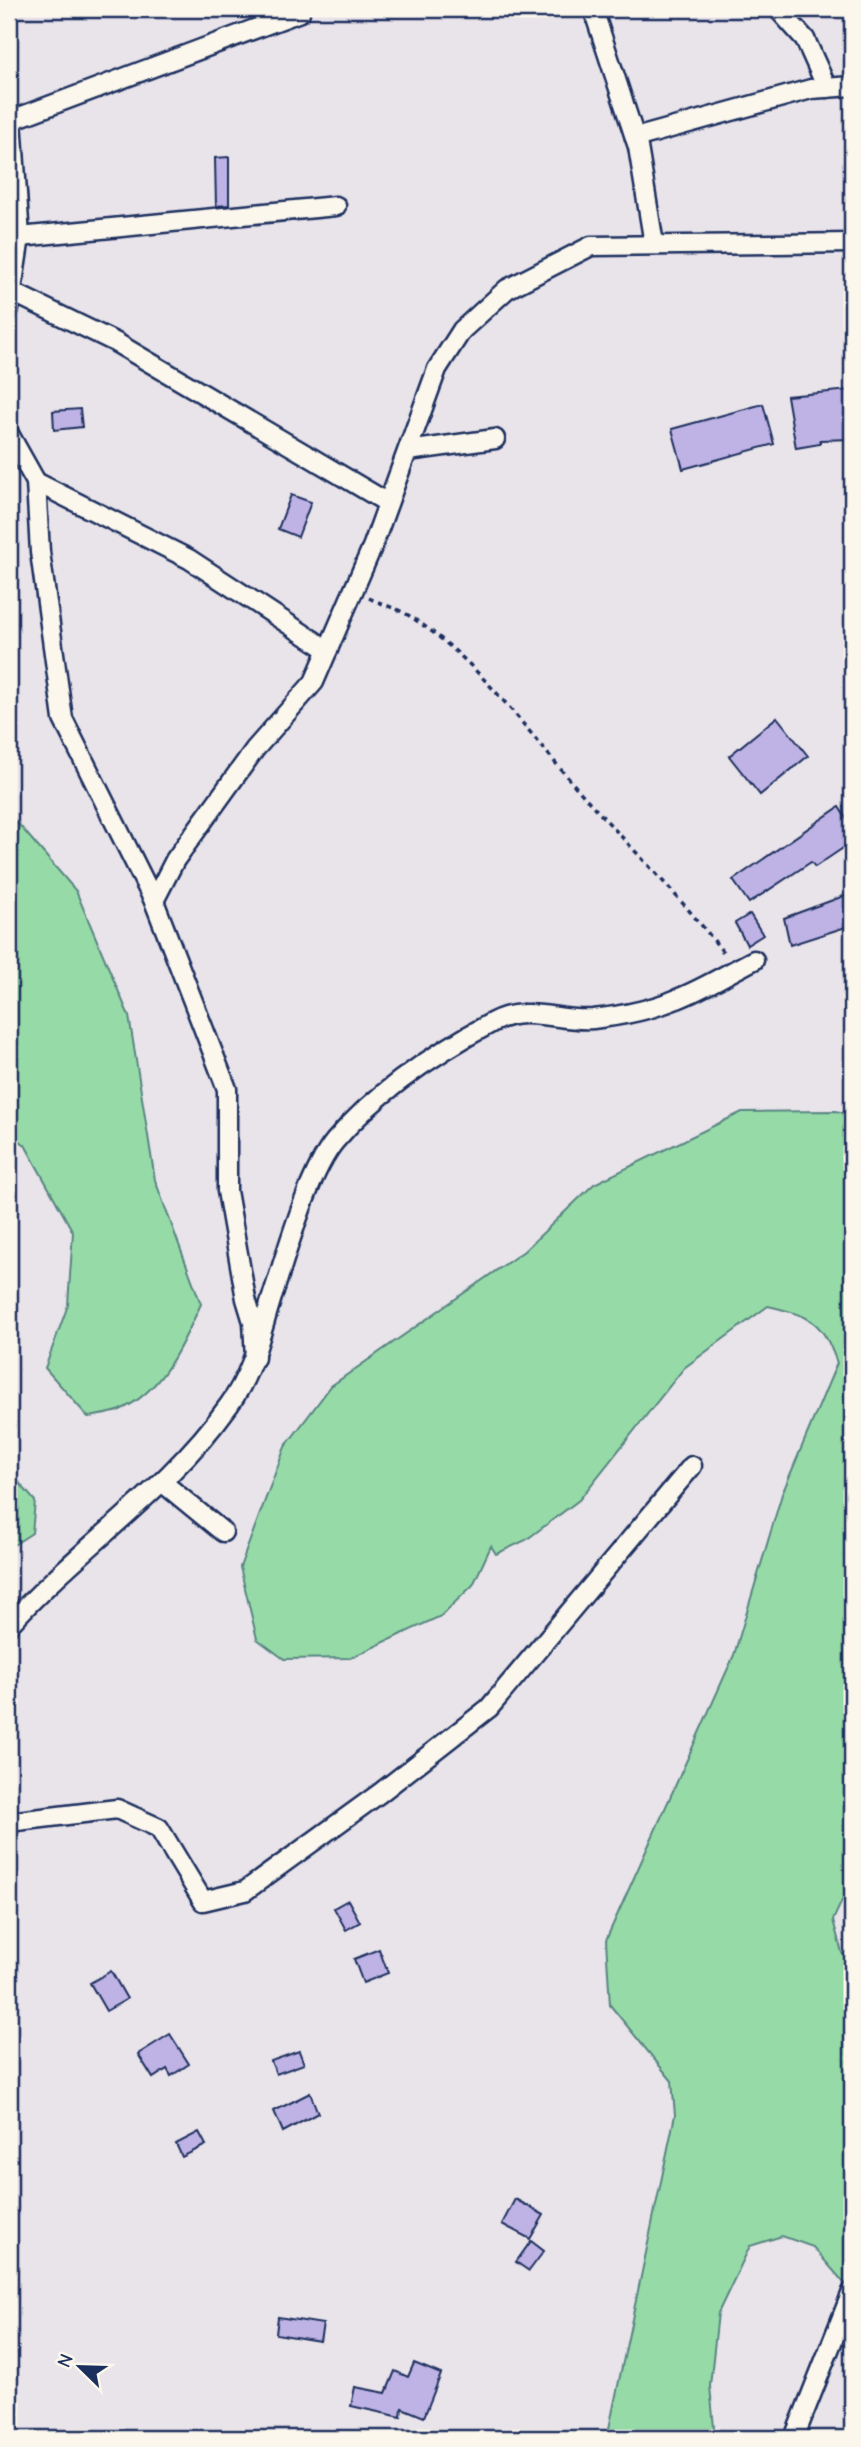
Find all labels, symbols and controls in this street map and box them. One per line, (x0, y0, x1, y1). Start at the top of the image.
north arrow (46, 2332, 116, 2402)
text: N (53, 2351, 78, 2371)

